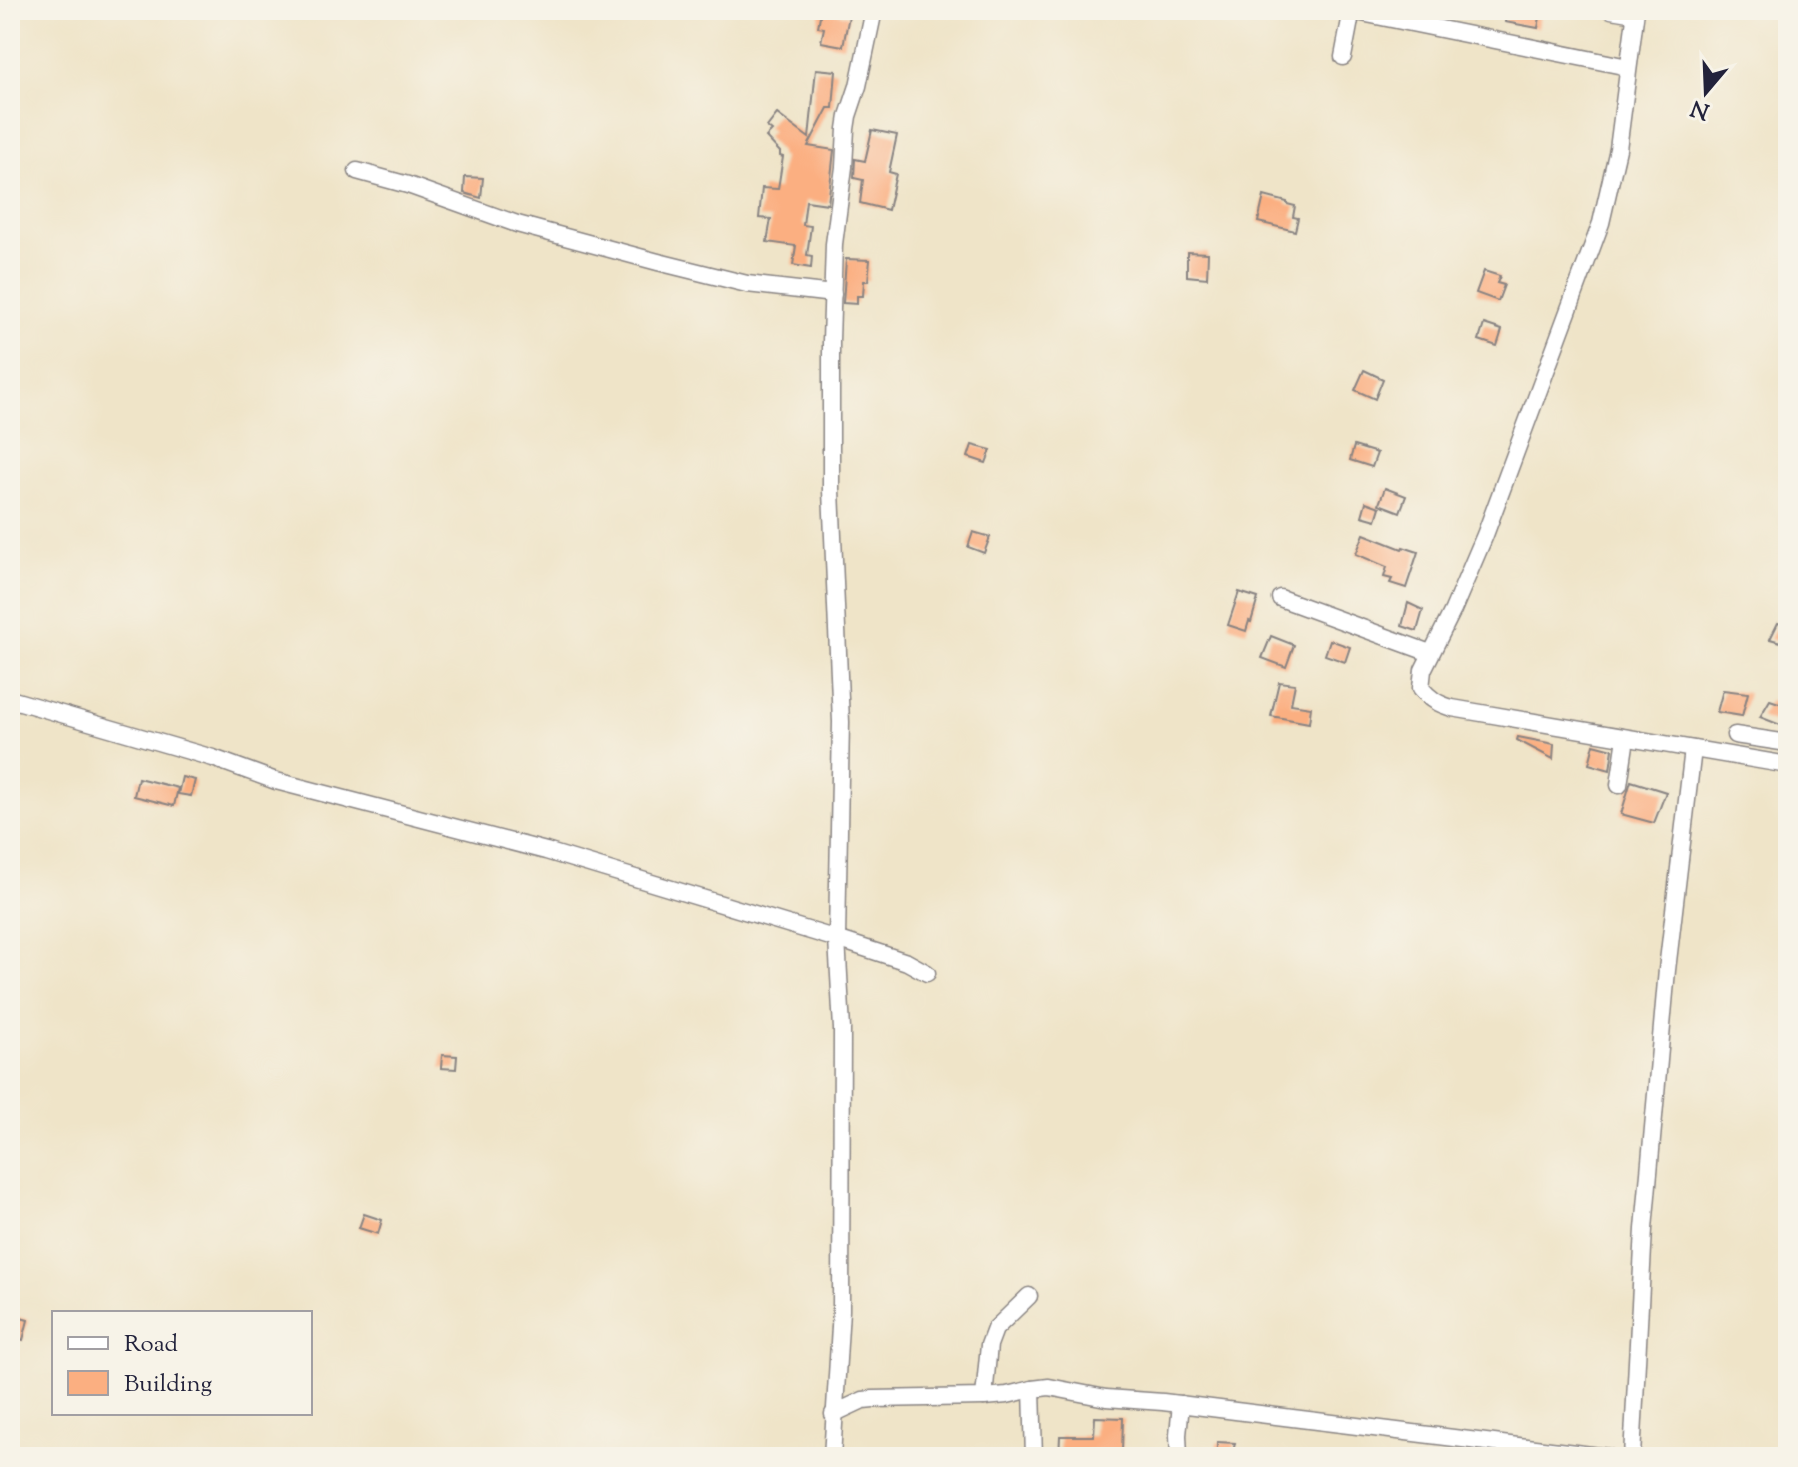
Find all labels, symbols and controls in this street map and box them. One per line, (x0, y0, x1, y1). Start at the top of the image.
north arrow (1666, 52, 1746, 132)
text: N (1687, 90, 1714, 126)
legend (52, 1311, 312, 1415)
text: Road (124, 1328, 178, 1362)
text: Building (124, 1368, 213, 1402)

